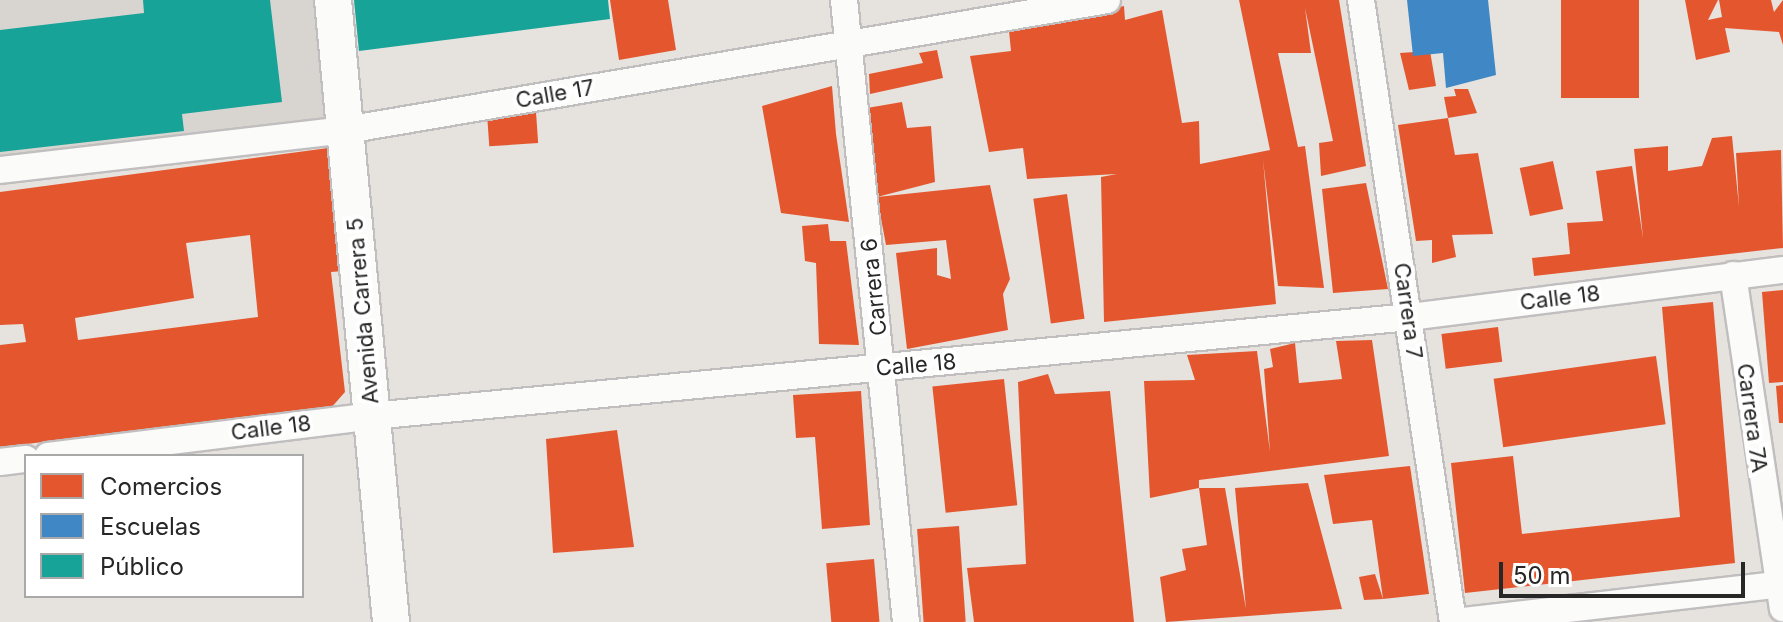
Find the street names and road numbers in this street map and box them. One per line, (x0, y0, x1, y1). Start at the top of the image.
street label: Calle 17 (514, 74, 596, 114)
street label: Avenida Carrera 5 (342, 217, 384, 405)
street label: Carrera 6 (856, 237, 892, 337)
street label: Carrera 7 (1388, 261, 1428, 361)
street label: Calle 18 (1518, 280, 1602, 316)
street label: Calle 18 (875, 348, 957, 382)
street label: Carrera 7A (1731, 362, 1773, 474)
street label: Calle 18 (229, 410, 313, 446)

